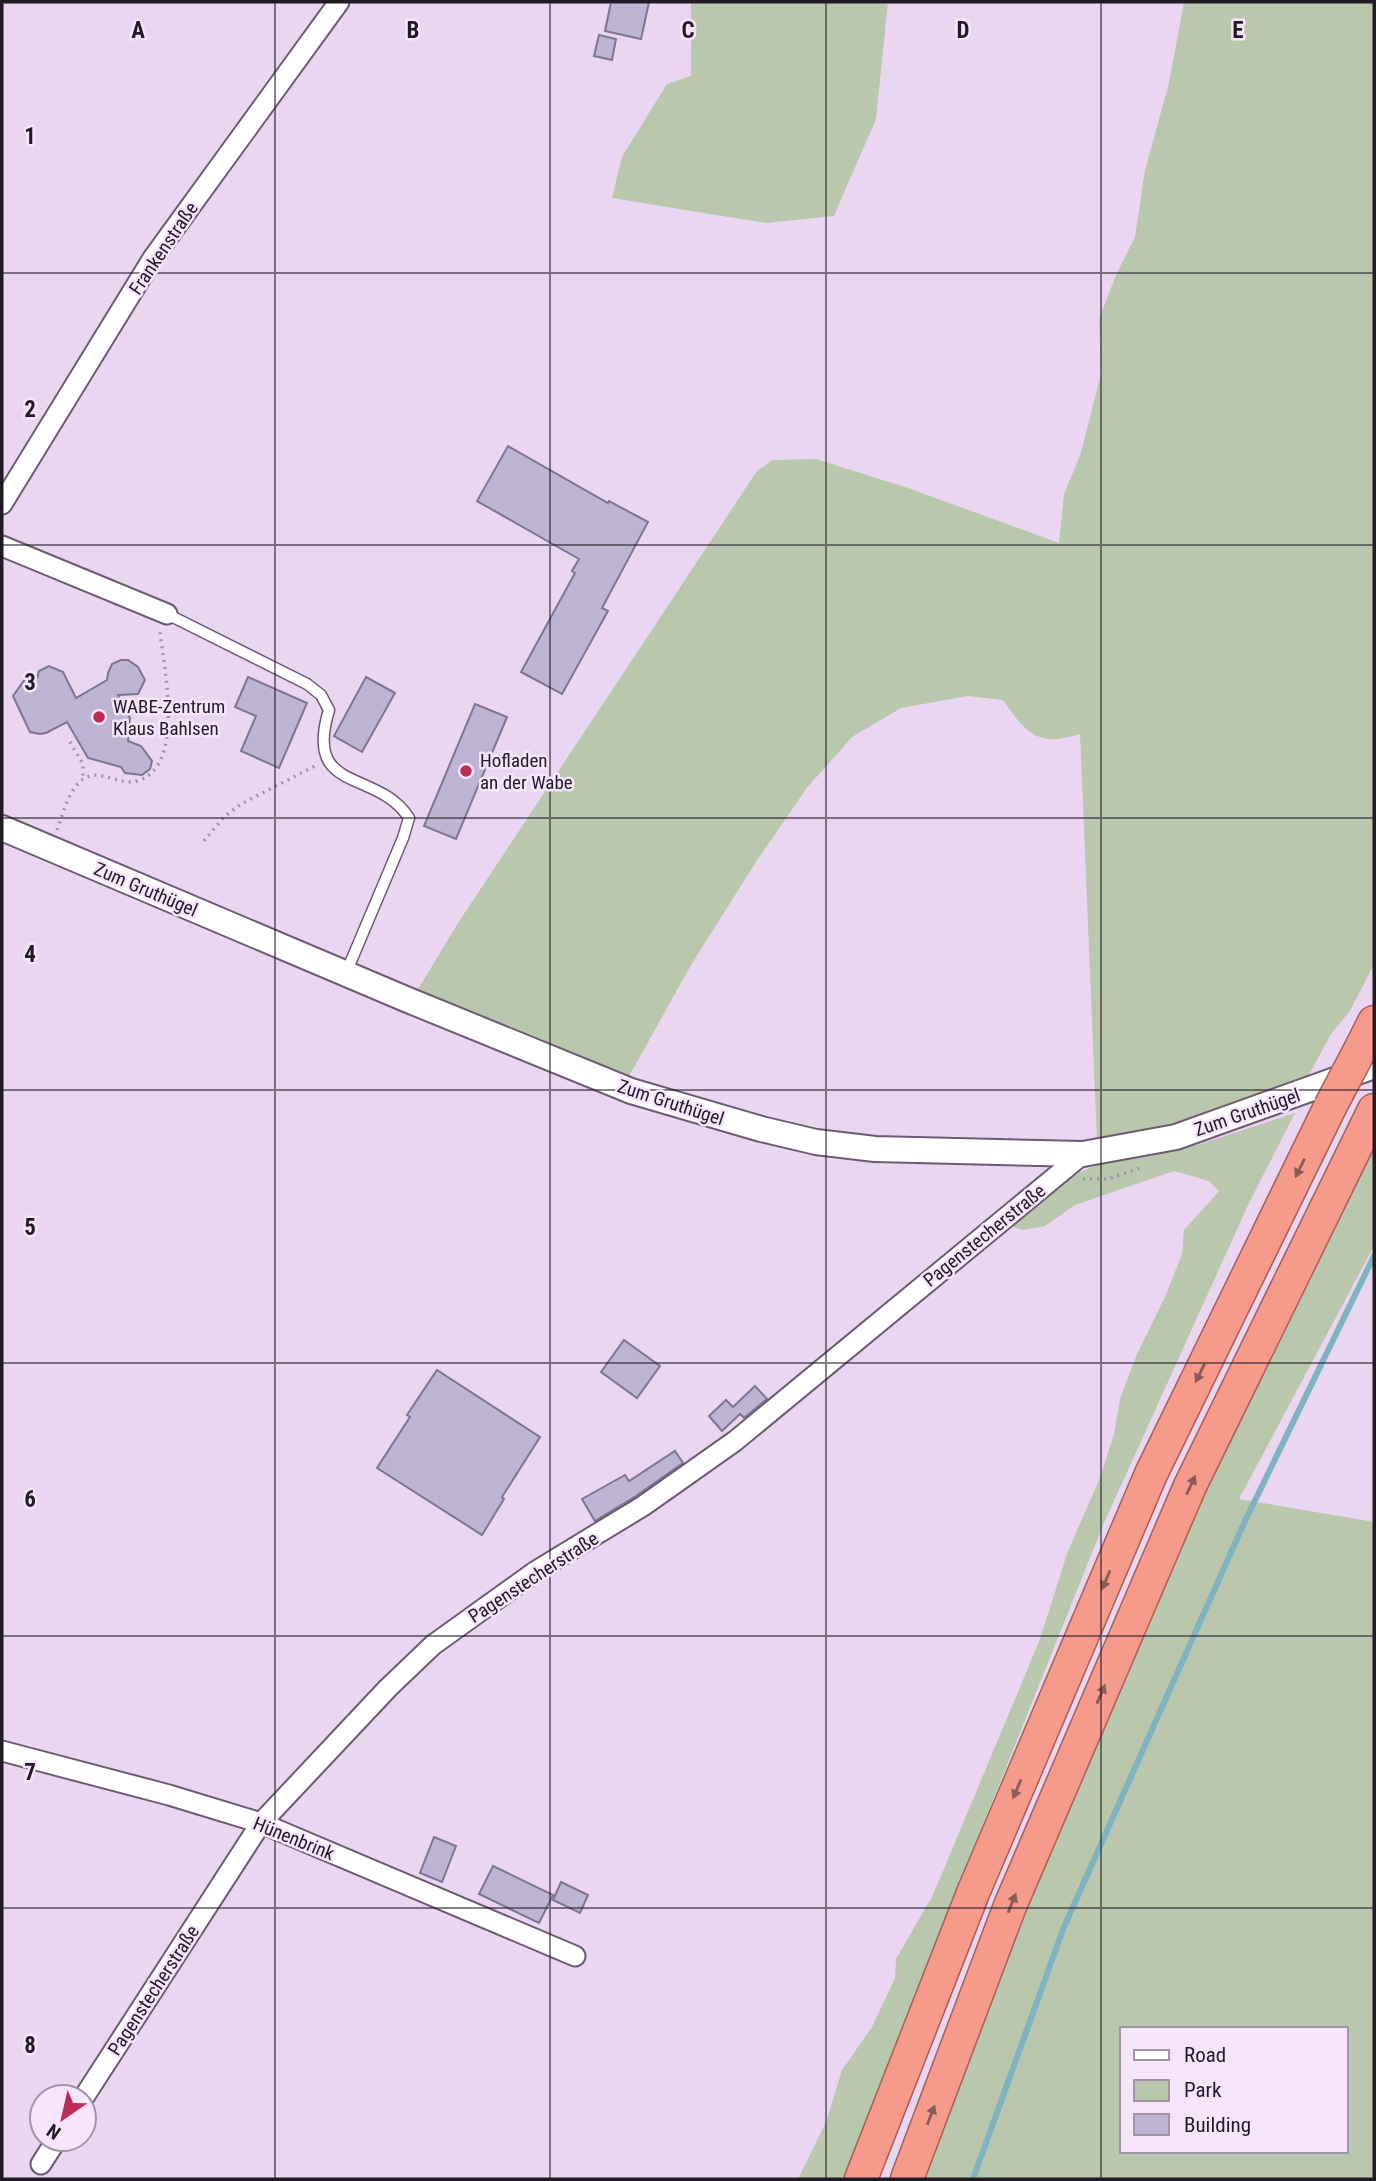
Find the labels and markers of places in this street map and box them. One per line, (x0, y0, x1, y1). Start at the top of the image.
place label: WABE-Zentrum Klaus Bahlsen (113, 695, 225, 740)
marker: WABE-Zentrum Klaus Bahlsen (91, 709, 107, 725)
place label: Hofladen an der Wabe (480, 749, 573, 794)
marker: Hofladen an der Wabe (458, 763, 474, 779)

